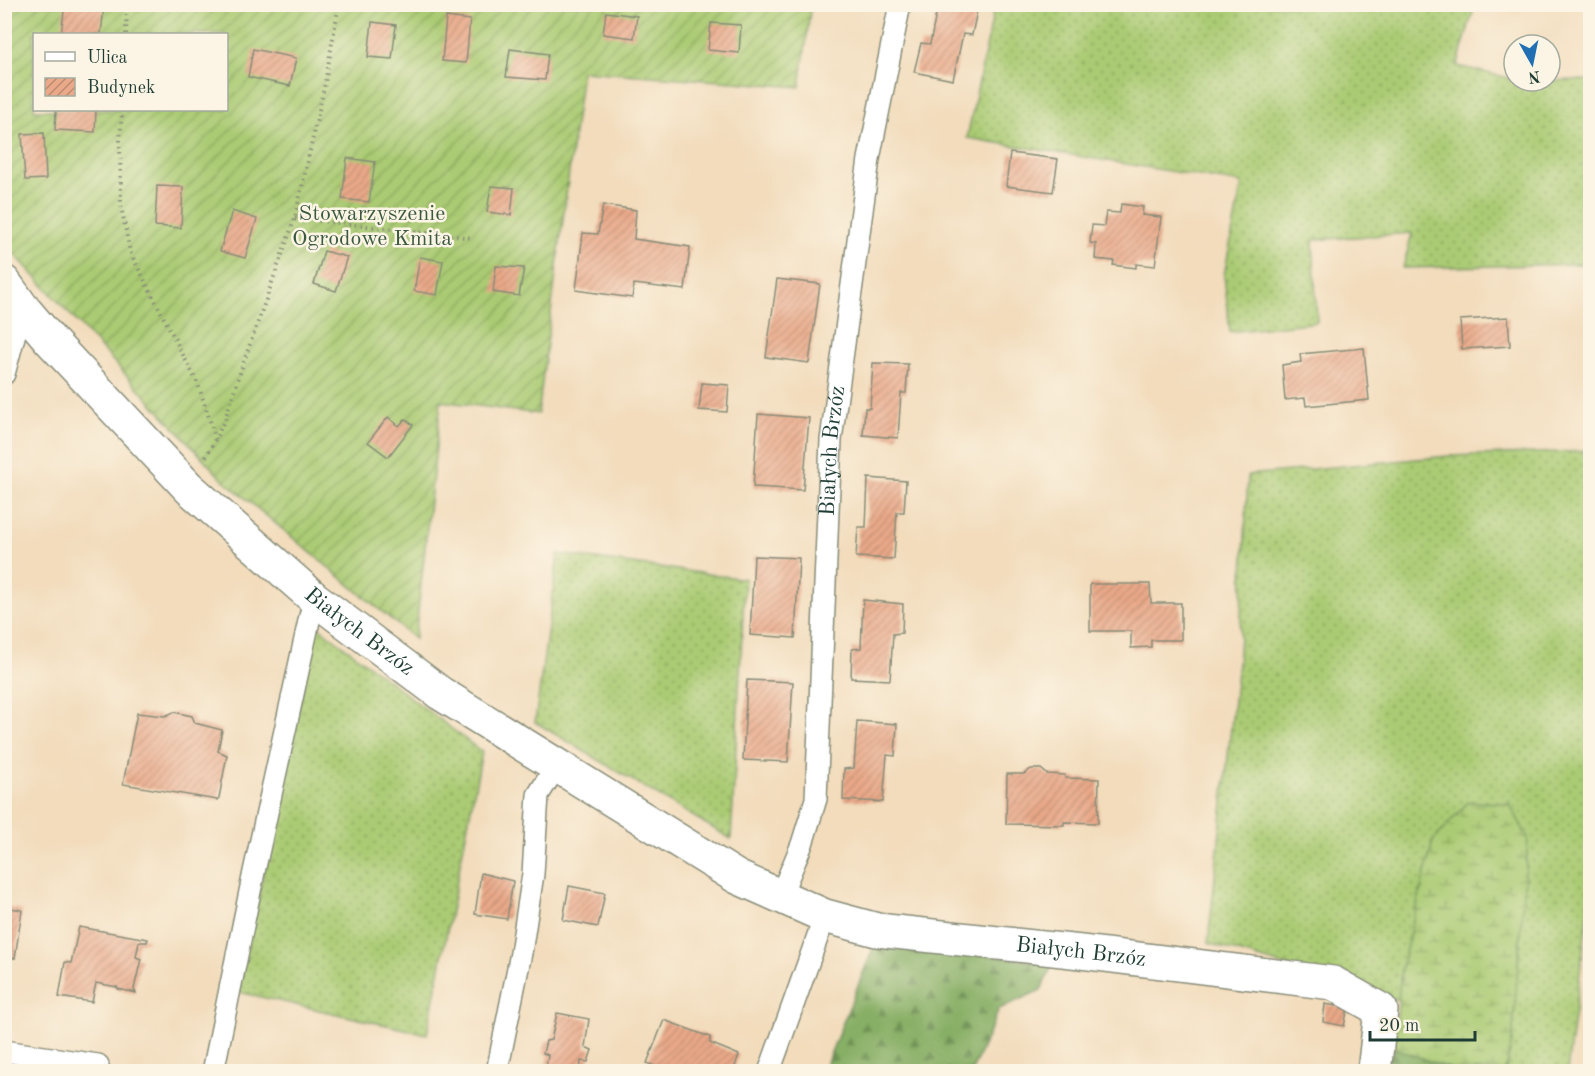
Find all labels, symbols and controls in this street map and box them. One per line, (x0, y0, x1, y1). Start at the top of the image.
legend (33, 33, 228, 111)
north arrow (1502, 33, 1562, 93)
text: Ulica (87, 49, 128, 67)
text: N (1526, 67, 1541, 85)
text: Budynek (87, 79, 155, 97)
park label: Stowarzyszenie Ogrodowe Kmita (292, 203, 452, 250)
street label: Białych Brzóz (817, 384, 849, 517)
street label: Białych Brzóz (300, 584, 418, 680)
street label: Białych Brzóz (1015, 934, 1147, 971)
scale bar (1370, 1004, 1475, 1042)
text: 20 m (1379, 1017, 1419, 1035)

